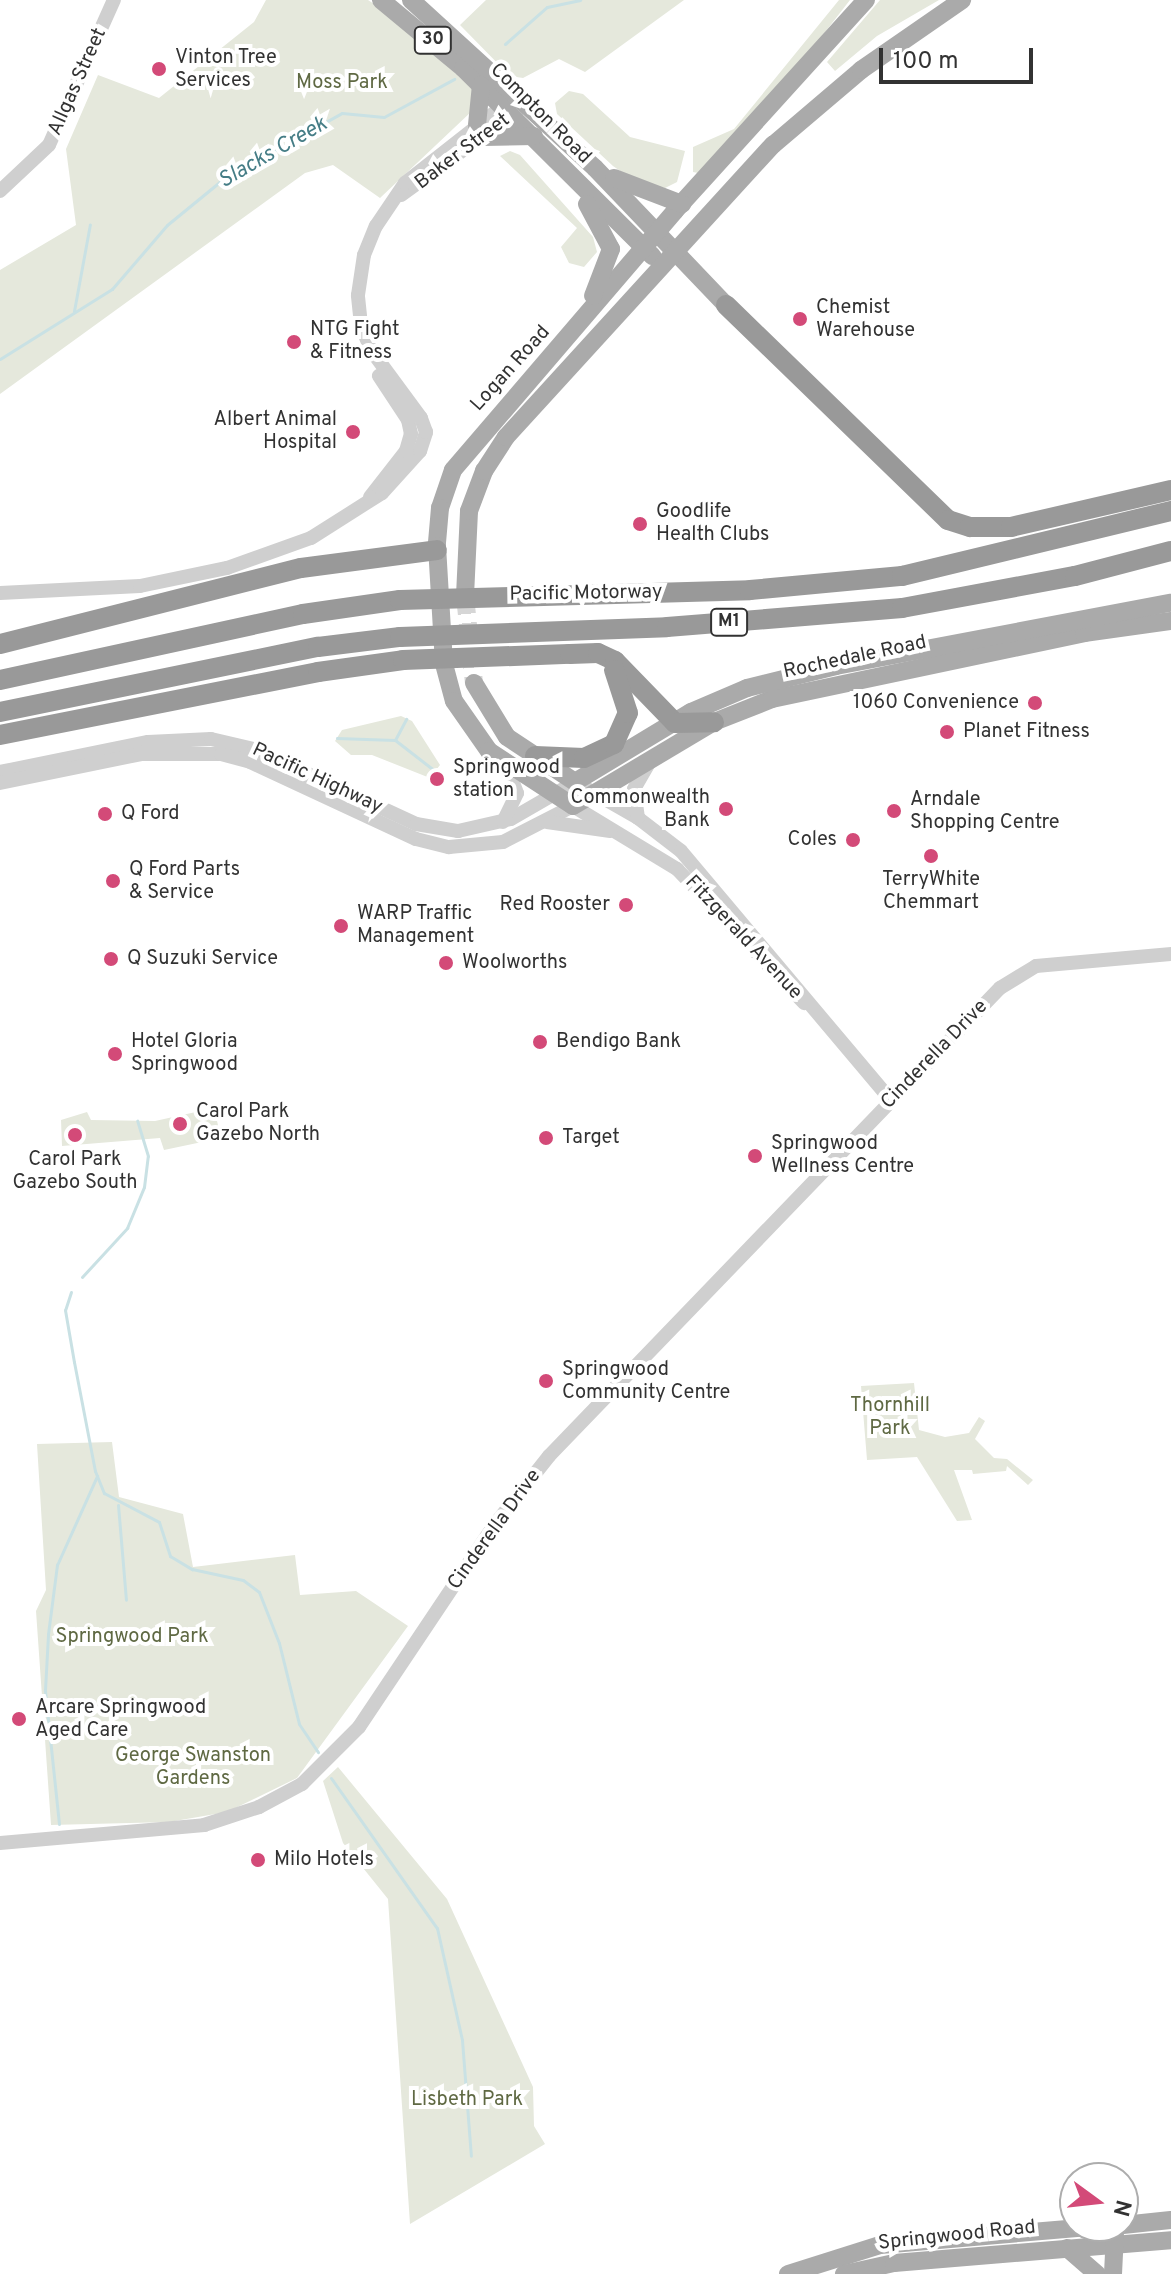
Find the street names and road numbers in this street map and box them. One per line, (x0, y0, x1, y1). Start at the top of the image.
street label: Allgas Street (44, 25, 112, 139)
road number: 30 (413, 26, 453, 54)
street label: Compton Road (484, 58, 596, 170)
street label: Baker Street (411, 109, 515, 195)
street label: Logan Road (466, 321, 556, 417)
street label: Pacific Motorway (509, 581, 663, 607)
road number: M1 (709, 608, 749, 636)
street label: Rochedale Road (781, 631, 929, 685)
street label: Pacific Highway (248, 738, 386, 820)
street label: Fitzgerald Avenue (679, 871, 807, 1005)
street label: Cinderella Drive (877, 995, 993, 1115)
street label: Cinderella Drive (443, 1465, 547, 1595)
street label: Springwood Road (877, 2216, 1037, 2256)

